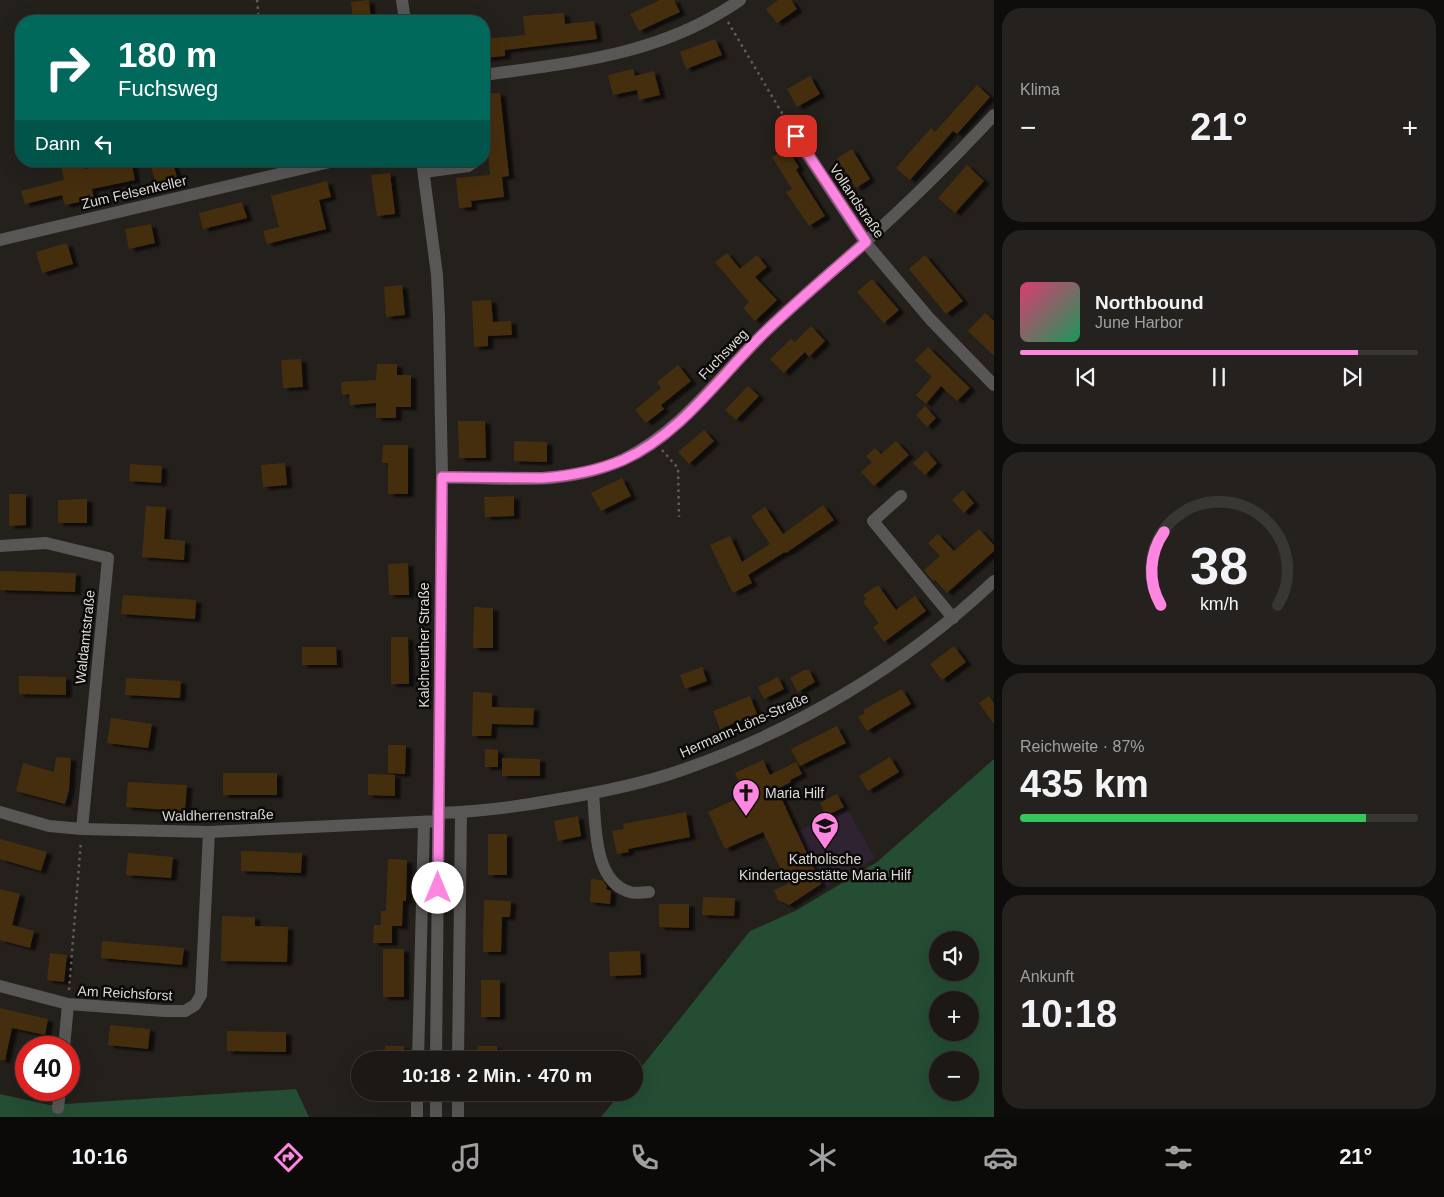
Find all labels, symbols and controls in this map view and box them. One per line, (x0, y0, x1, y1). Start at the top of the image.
icon: right (35, 35, 100, 100)
text: 180 m (118, 35, 217, 74)
text: Fuchsweg (118, 76, 218, 101)
text: Klima (1020, 81, 1060, 98)
text: 21° (1190, 106, 1248, 148)
text: − (1020, 112, 1036, 143)
text: + (1402, 112, 1418, 143)
pin (775, 115, 817, 157)
icon: arrive (782, 122, 810, 150)
icon: left (90, 130, 118, 158)
text: Dann (35, 133, 80, 154)
street label: Vollandstraße (826, 161, 888, 241)
street label: Zum Felsenkeller (80, 172, 188, 212)
text: Northbound (1095, 292, 1204, 313)
text: June Harbor (1095, 314, 1183, 331)
street label: Fuchsweg (695, 325, 751, 383)
icon: previous (1072, 363, 1100, 391)
icon: pause (1205, 363, 1233, 391)
icon: next (1338, 363, 1366, 391)
text: 38 (1190, 537, 1248, 595)
street label: Kalchreuther Straße (416, 582, 432, 708)
street label: Waldamtstraße (72, 589, 98, 685)
text: km/h (1200, 594, 1238, 614)
street label: Hermann-Löns-Straße (677, 689, 811, 761)
text: Reichweite · 87% (1020, 738, 1145, 755)
text: 435 km (1020, 763, 1149, 805)
church icon: Maria Hilf (731, 778, 761, 817)
place label: Maria Hilf (765, 785, 824, 801)
street label: Waldherrenstraße (162, 806, 274, 824)
school or university icon: Katholische Kindertagesstätte Maria Hilf (810, 811, 840, 850)
place label: Katholische Kindertagesstätte Maria Hilf (739, 851, 911, 883)
position arrow (411, 861, 463, 913)
map controls (929, 931, 979, 1101)
button: sound (929, 931, 979, 981)
text: Ankunft (1020, 968, 1074, 985)
street label: Am Reichsforst (77, 983, 173, 1003)
button: + (929, 991, 979, 1041)
text: 10:18 (1020, 993, 1117, 1035)
speed limit sign: 40 (15, 1036, 80, 1101)
button: − (929, 1051, 979, 1101)
text: 10:18 · 2 Min. · 470 m (402, 1065, 592, 1086)
icon: directions (271, 1140, 306, 1175)
icon: music (449, 1140, 484, 1175)
icon: phone (627, 1140, 662, 1175)
icon: climate (805, 1140, 840, 1175)
icon: car (983, 1140, 1018, 1175)
icon: filters (1161, 1140, 1196, 1175)
text: 10:16 (72, 1144, 128, 1169)
text: 21° (1339, 1144, 1372, 1169)

